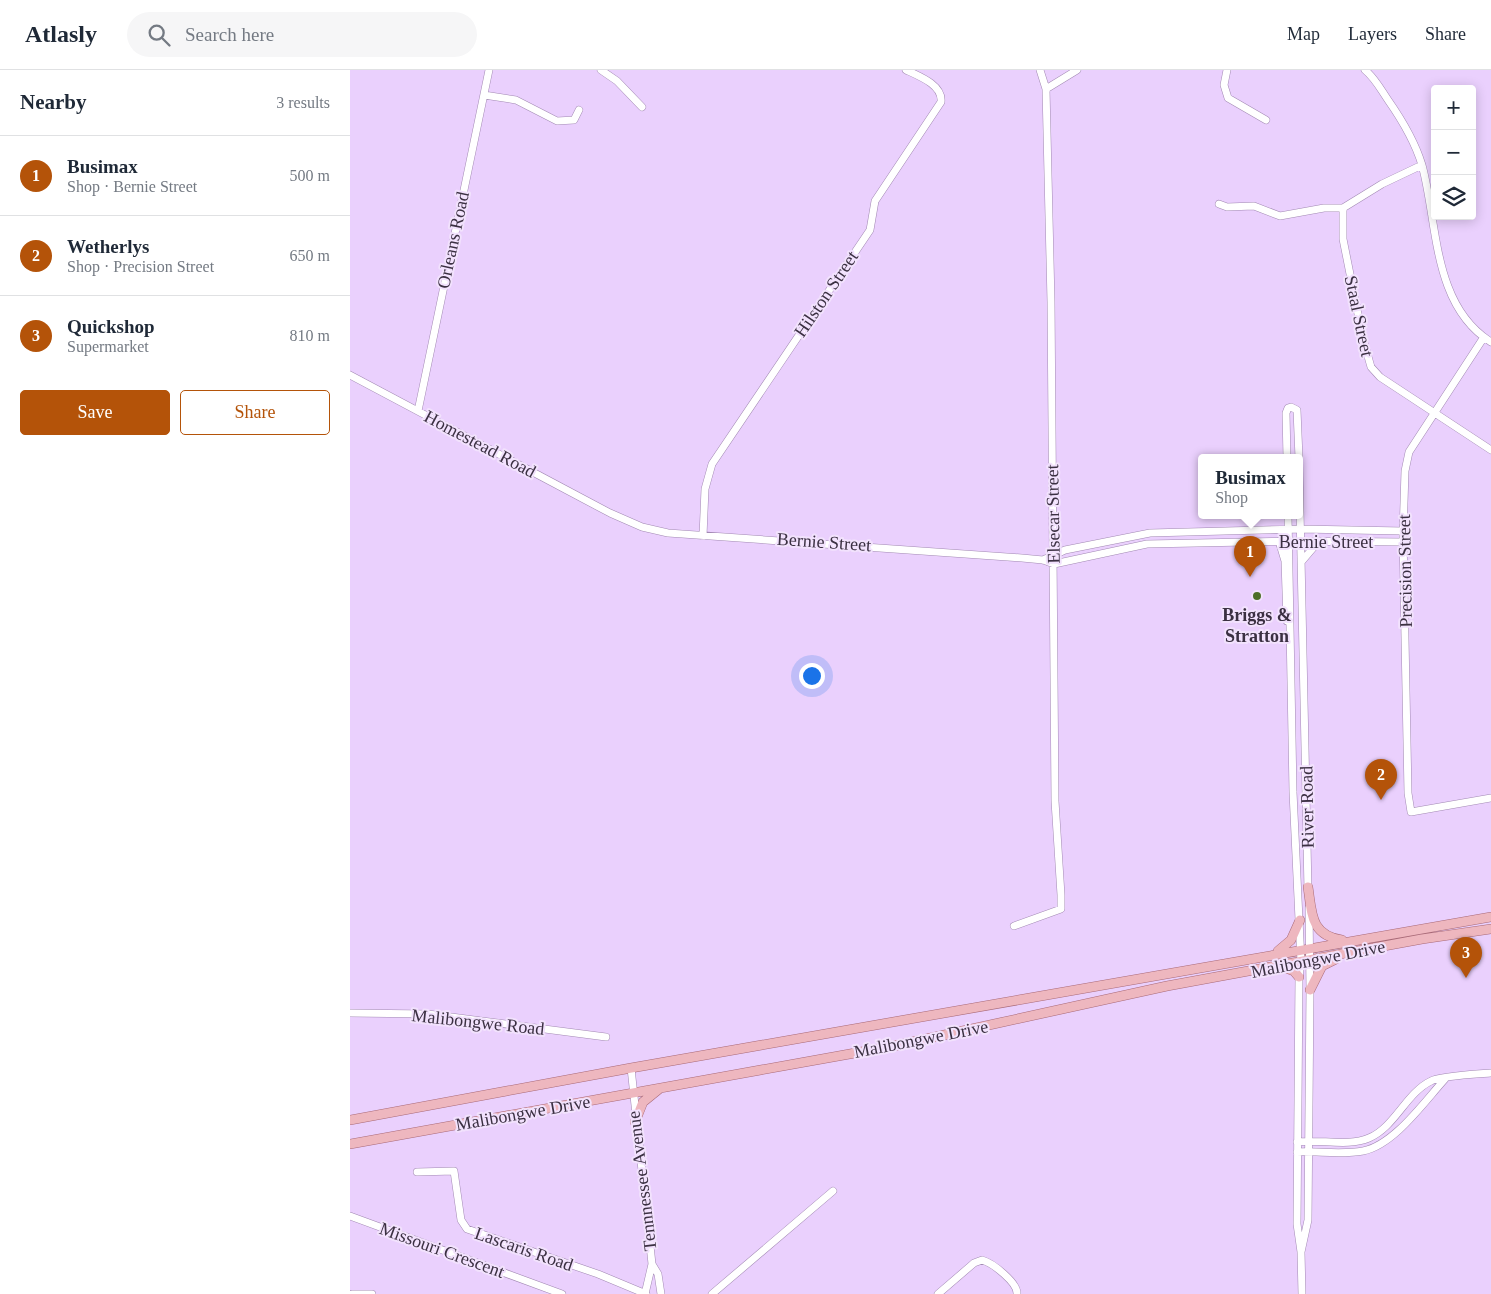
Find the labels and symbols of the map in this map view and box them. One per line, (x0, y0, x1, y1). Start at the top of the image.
street label: Orleans Road (433, 190, 473, 290)
street label: Hilston Street (790, 247, 862, 341)
street label: Staal Street (1341, 274, 1377, 358)
street label: Homestead Road (421, 406, 539, 482)
street label: Elsecar Street (1042, 464, 1064, 564)
street label: Precision Street (1394, 514, 1416, 628)
street label: Bernie Street (776, 529, 872, 555)
street label: Bernie Street (1279, 532, 1373, 552)
pin: 1 (1234, 536, 1266, 577)
marker: Briggs & Stratton (1251, 590, 1263, 602)
place label: Briggs & Stratton (1222, 605, 1292, 646)
your location (799, 663, 825, 689)
pin: 2 (1365, 759, 1397, 800)
street label: River Road (1296, 766, 1318, 848)
street label: Malibongwe Drive (1249, 936, 1387, 982)
pin: 3 (1450, 937, 1482, 978)
street label: Malibongwe Road (411, 1005, 545, 1039)
street label: Malibongwe Drive (852, 1016, 990, 1062)
street label: Malibongwe Drive (454, 1091, 592, 1135)
street label: Tennnessee Avenue (623, 1110, 661, 1252)
street label: Missouri Crescent (377, 1218, 507, 1282)
street label: Lascaris Road (472, 1223, 576, 1275)

